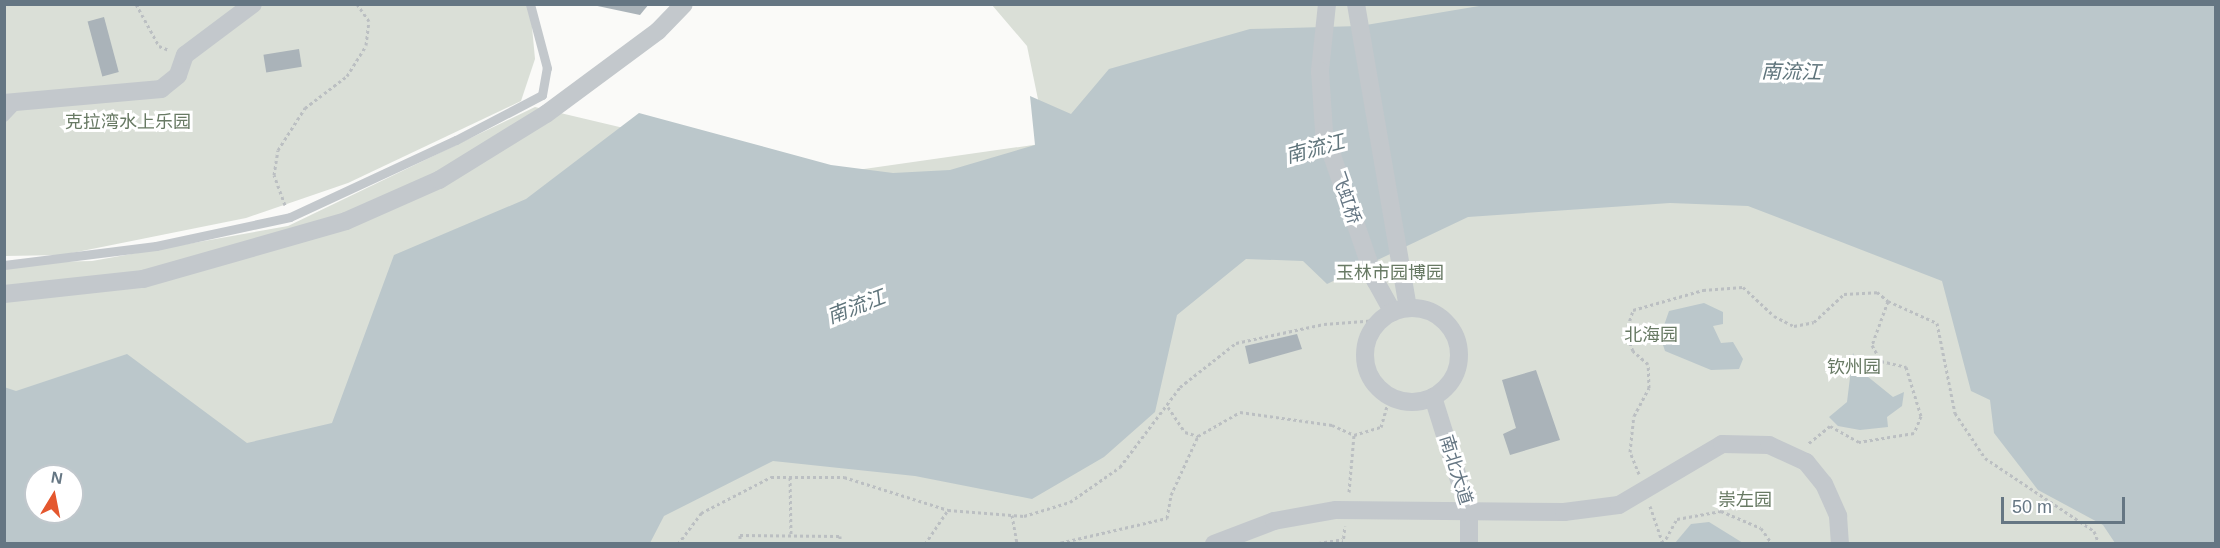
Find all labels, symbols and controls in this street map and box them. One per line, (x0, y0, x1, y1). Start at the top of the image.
water label: 南流江 (1761, 59, 1821, 85)
park label: 克拉湾水上乐园 (65, 111, 191, 133)
water label: 南流江 (1283, 130, 1347, 168)
street label: 飞虹桥 (1327, 169, 1365, 227)
park label: 玉林市园博园 (1336, 262, 1444, 284)
water label: 南流江 (824, 285, 888, 329)
park label: 北海园 (1624, 324, 1678, 346)
park label: 钦州园 (1827, 356, 1881, 378)
street label: 南北大道 (1435, 432, 1477, 508)
north arrow (24, 464, 84, 524)
text: N (50, 468, 64, 487)
scale bar (2004, 485, 2128, 523)
park label: 崇左园 (1718, 489, 1772, 511)
text: 50 m (2012, 497, 2052, 517)

